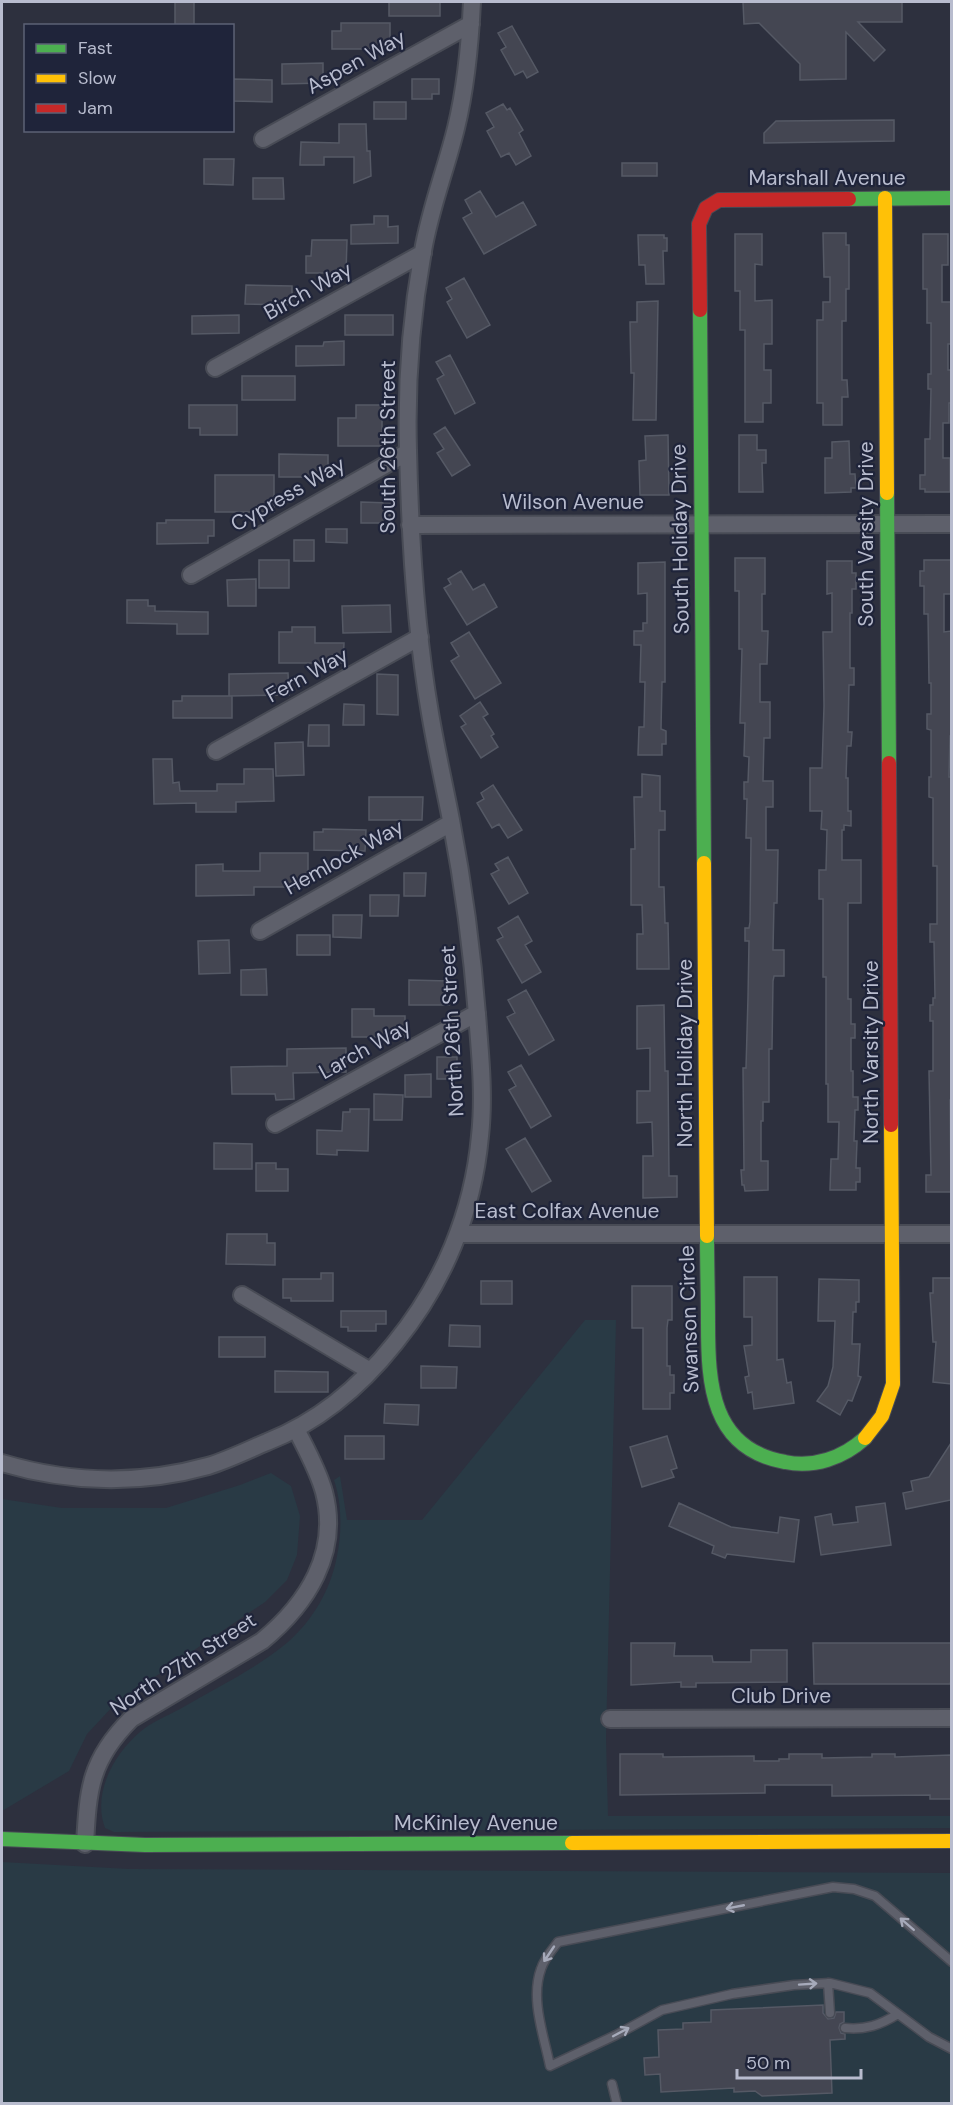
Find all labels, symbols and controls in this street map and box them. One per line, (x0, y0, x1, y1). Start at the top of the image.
street label: Aspen Way (301, 23, 411, 101)
legend (24, 24, 234, 132)
text: Fast (78, 36, 113, 60)
text: Slow (78, 66, 117, 90)
text: Jam (78, 96, 113, 120)
street label: Marshall Avenue (748, 164, 906, 192)
street label: Birch Way (259, 255, 357, 327)
street label: South 26th Street (374, 360, 402, 534)
street label: South Varsity Drive (852, 441, 880, 627)
street label: South Holiday Drive (664, 444, 696, 634)
street label: Cypress Way (226, 450, 351, 538)
street label: Wilson Avenue (502, 488, 644, 516)
street label: Fern Way (261, 641, 354, 709)
street label: Hemlock Way (279, 813, 409, 901)
street label: North 26th Street (434, 945, 470, 1117)
street label: North Holiday Drive (671, 959, 699, 1147)
street label: North Varsity Drive (857, 960, 885, 1144)
street label: Larch Way (314, 1012, 417, 1086)
street label: East Colfax Avenue (475, 1197, 660, 1225)
street label: Swanson Circle (672, 1244, 706, 1393)
street label: North 27th Street (105, 1606, 261, 1722)
street label: Club Drive (731, 1682, 831, 1710)
street label: McKinley Avenue (394, 1809, 558, 1837)
one-way arrow (725, 1901, 745, 1912)
one-way arrow (900, 1917, 915, 1931)
one-way arrow (543, 1945, 556, 1962)
one-way arrow (798, 1978, 818, 1989)
one-way arrow (612, 2026, 629, 2038)
scale bar (737, 2042, 862, 2080)
text: 50 m (746, 2051, 790, 2075)

